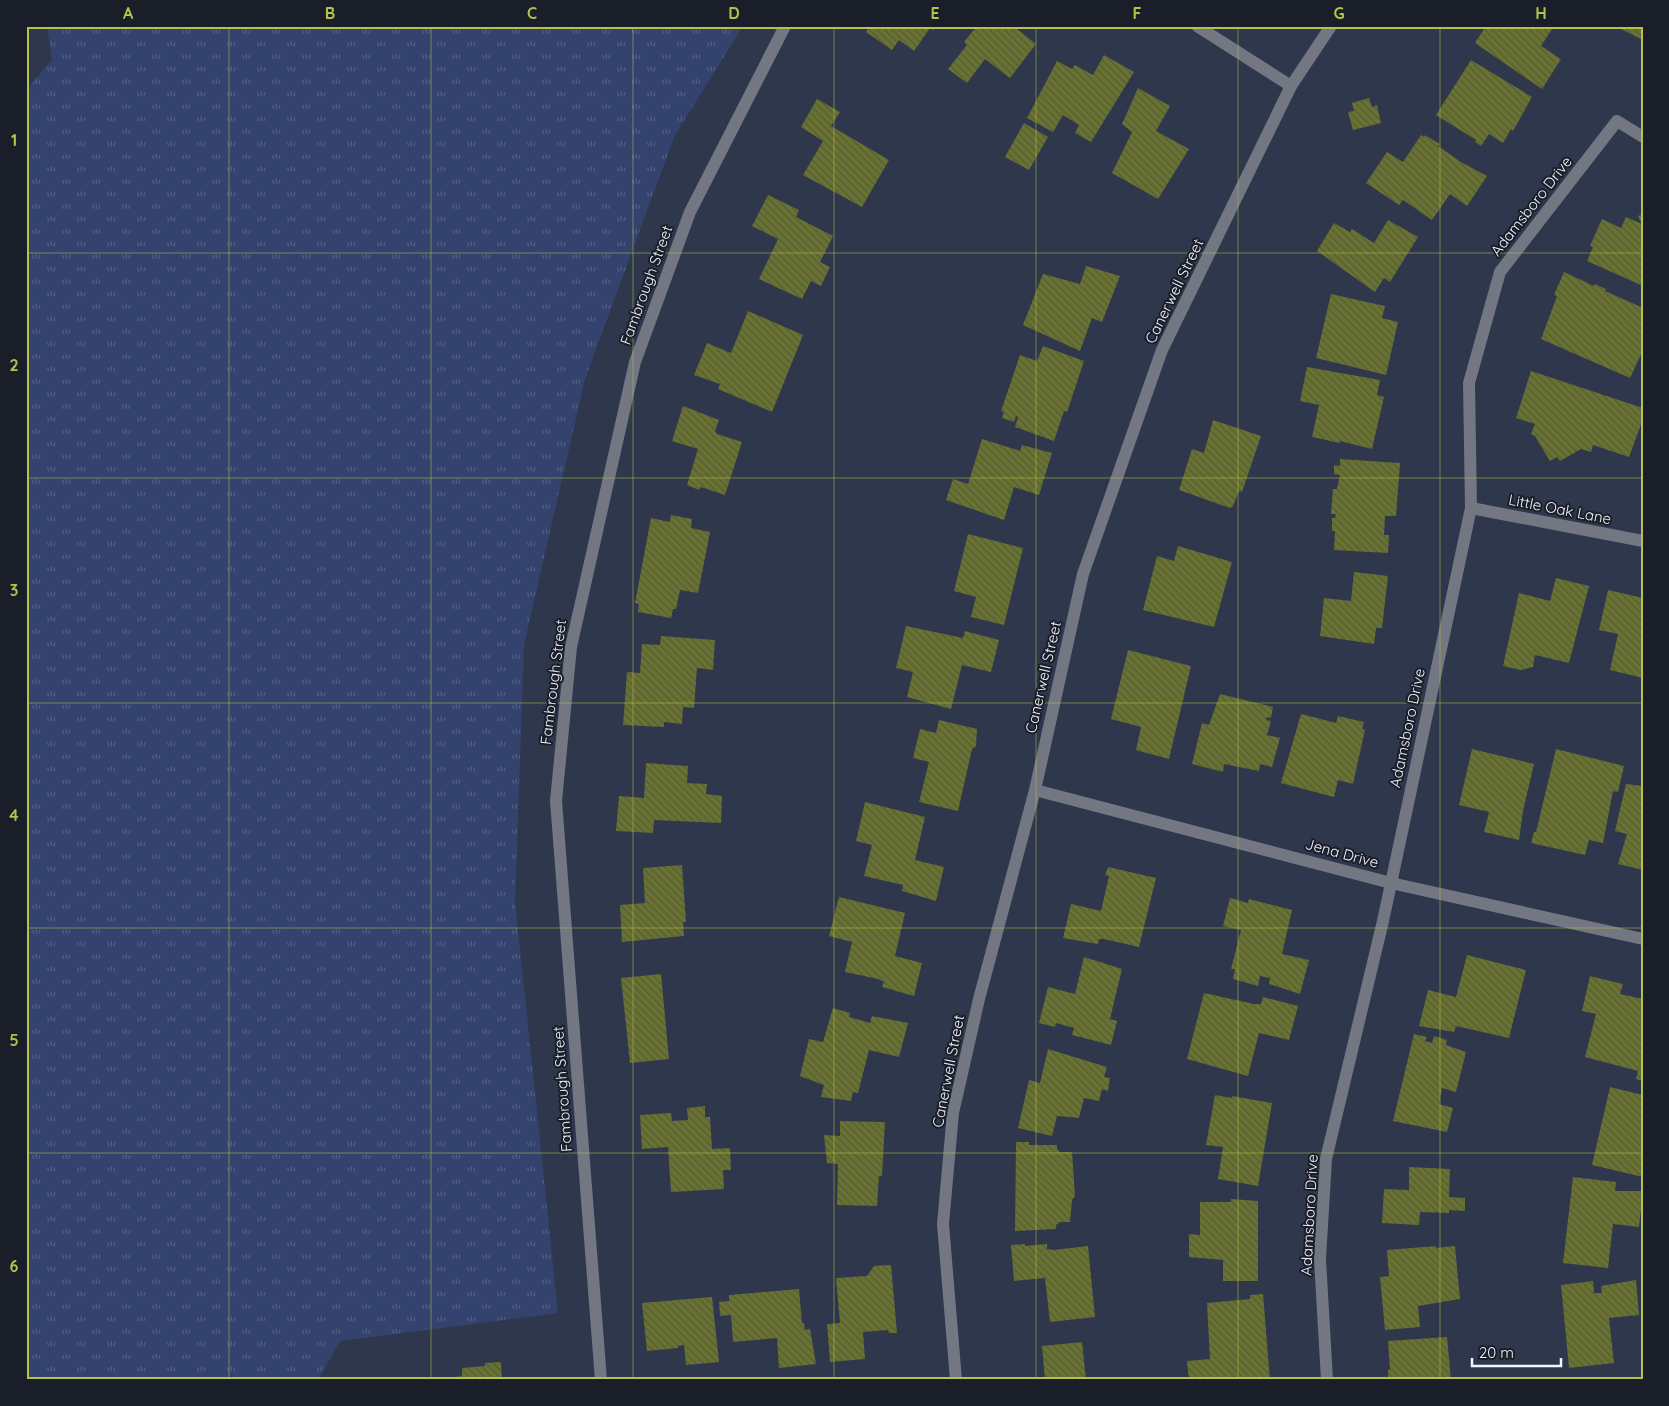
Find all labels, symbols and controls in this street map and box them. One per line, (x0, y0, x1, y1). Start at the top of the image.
text: A (123, 3, 134, 23)
text: B (325, 3, 335, 23)
text: C (527, 3, 537, 23)
text: D (728, 3, 740, 23)
text: E (930, 3, 940, 23)
text: F (1133, 3, 1142, 23)
text: G (1333, 3, 1345, 23)
text: H (1535, 3, 1547, 23)
text: 1 (11, 130, 17, 150)
street label: Adamsboro Drive (1486, 152, 1576, 260)
street label: Fambrough Street (616, 223, 676, 347)
street label: Canerwell Street (1140, 235, 1208, 347)
text: 2 (9, 355, 19, 375)
street label: Little Oak Lane (1507, 490, 1613, 528)
text: 3 (10, 580, 18, 600)
street label: Fambrough Street (536, 618, 570, 746)
street label: Canerwell Street (1021, 619, 1065, 735)
street label: Adamsboro Drive (1385, 667, 1429, 789)
text: 4 (9, 805, 19, 825)
street label: Jena Drive (1303, 834, 1381, 872)
street label: Canerwell Street (928, 1013, 968, 1129)
street label: Fambrough Street (548, 1026, 576, 1152)
text: 5 (9, 1030, 19, 1050)
street label: Adamsboro Drive (1296, 1154, 1322, 1276)
text: 6 (10, 1256, 19, 1276)
scale bar (1472, 1336, 1560, 1368)
text: 20 m (1479, 1343, 1514, 1362)

